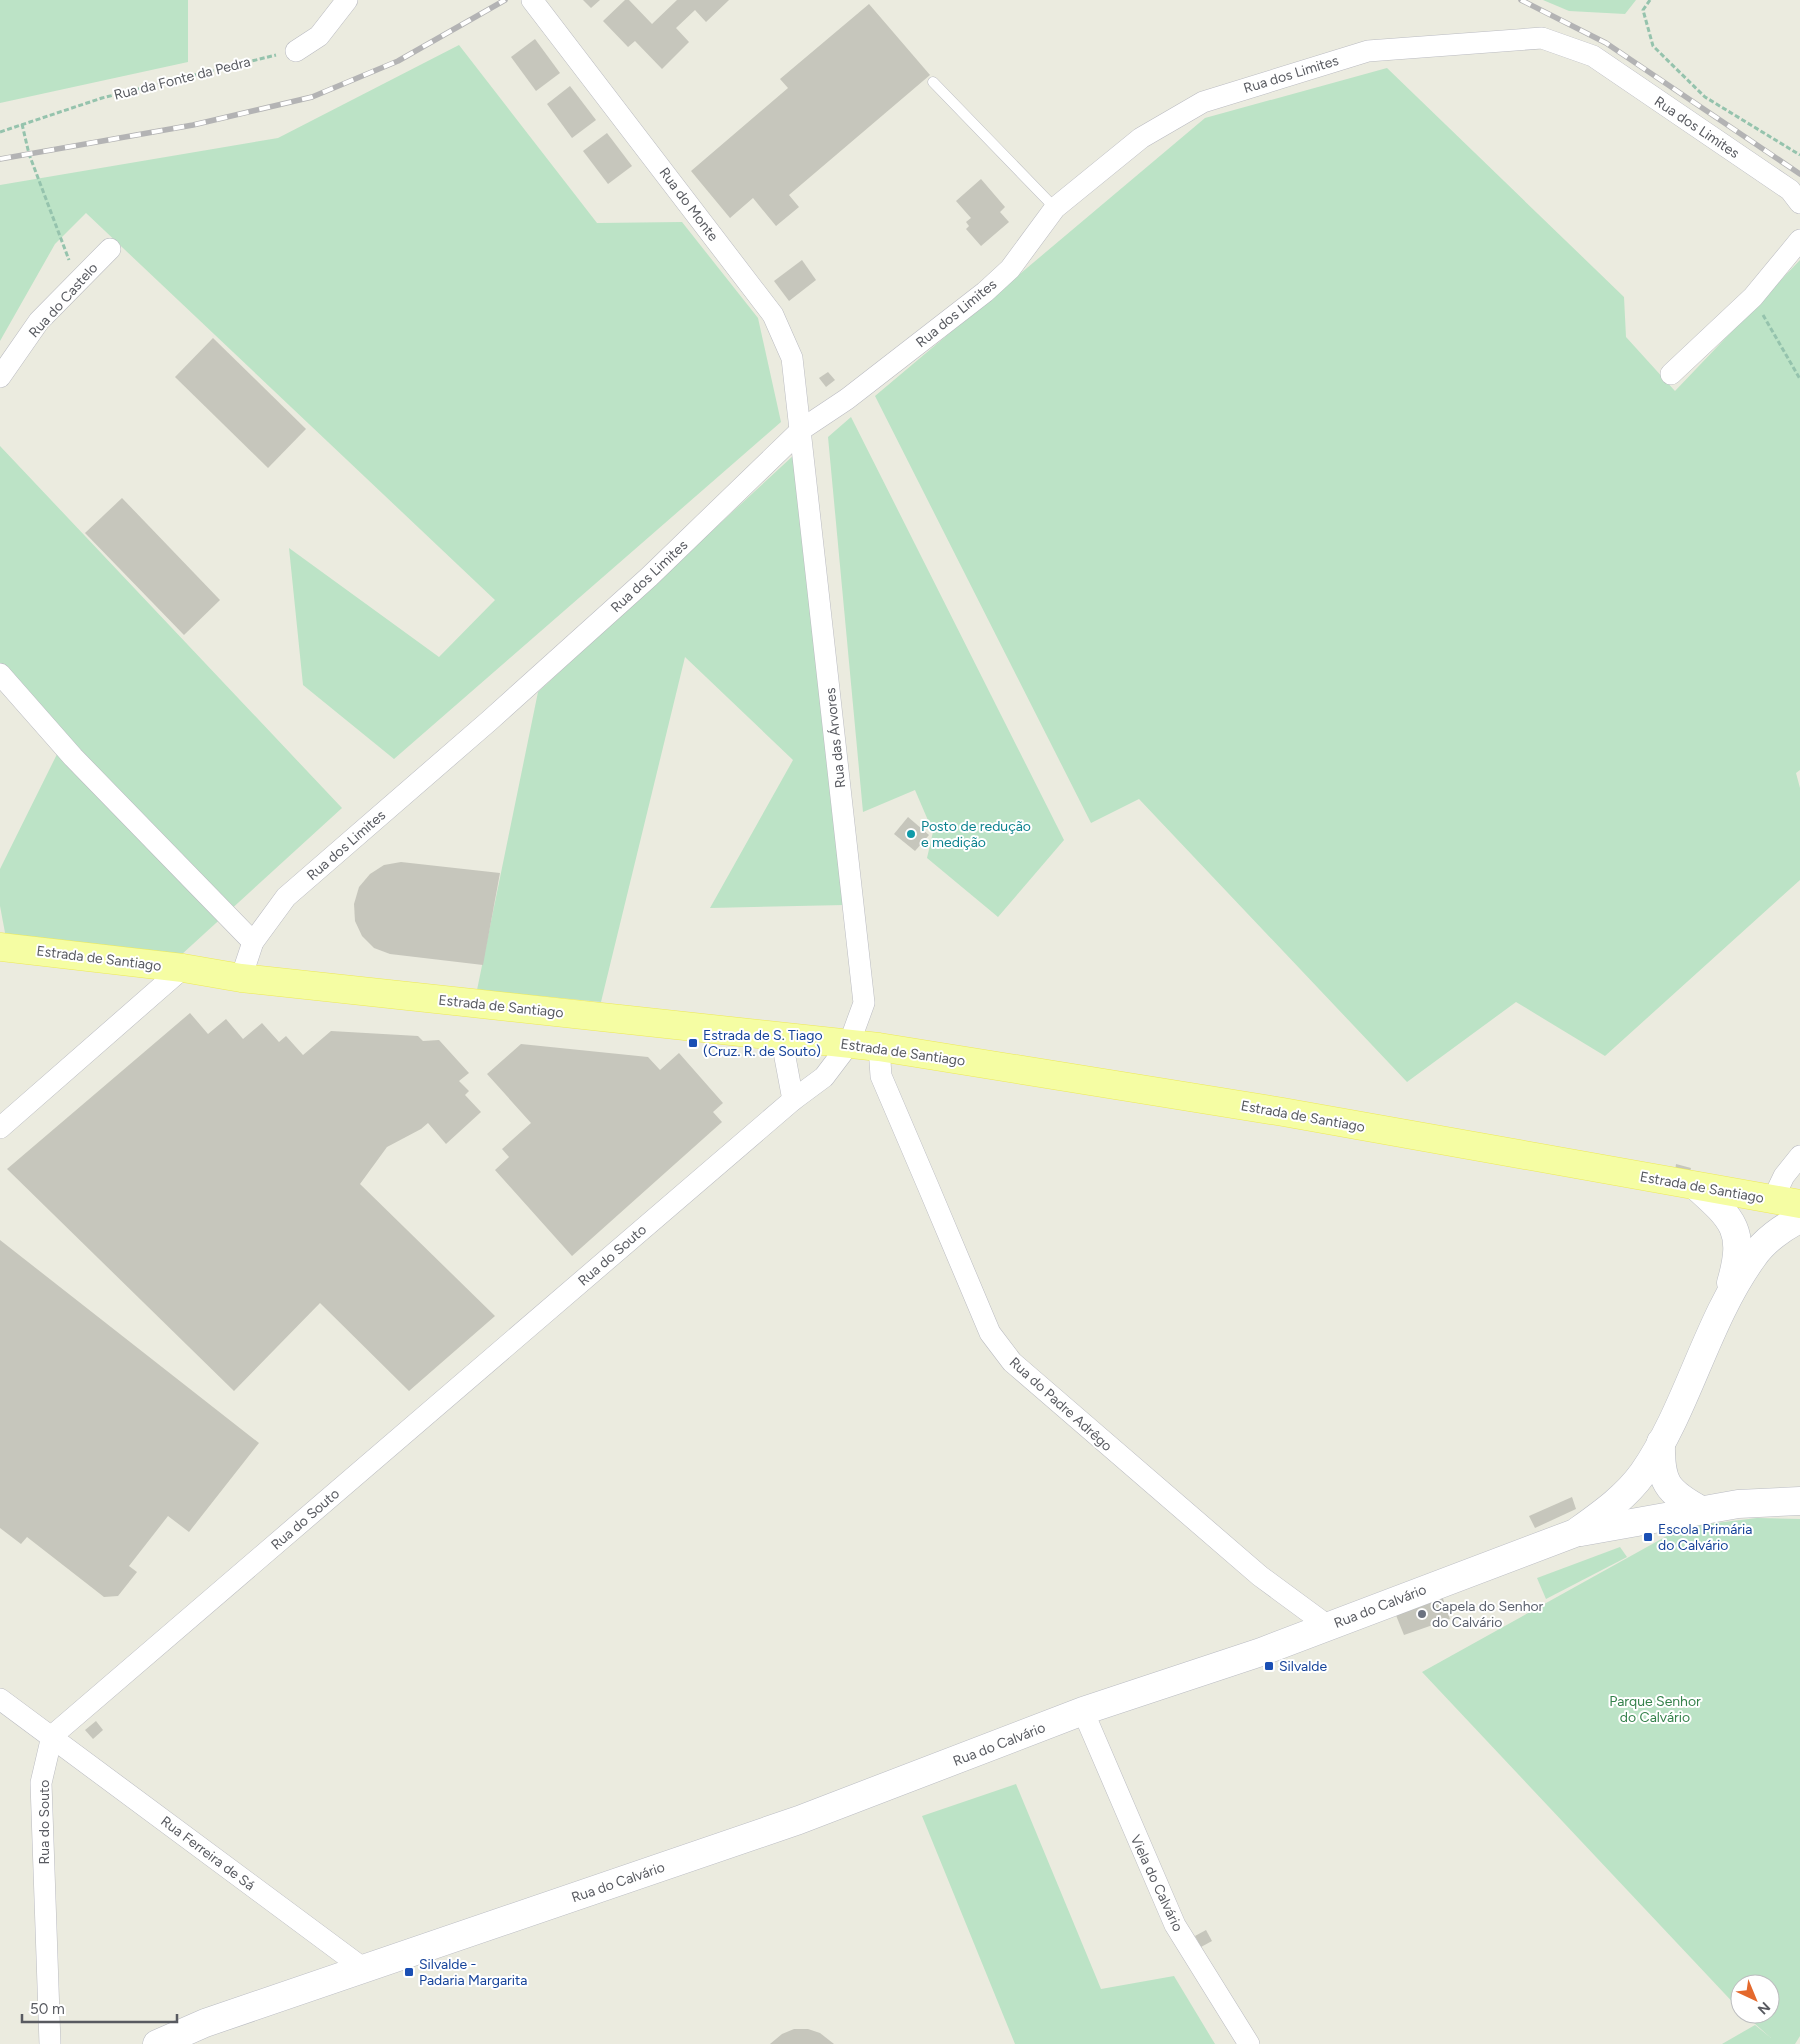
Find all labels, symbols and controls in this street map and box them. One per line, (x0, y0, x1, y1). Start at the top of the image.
street label: Rua dos Limites (1242, 52, 1341, 97)
street label: Rua da Fonte da Pedra (112, 53, 252, 104)
street label: Rua dos Limites (1651, 93, 1742, 162)
street label: Rua do Monte (655, 164, 722, 245)
street label: Rua do Castelo (25, 259, 101, 341)
street label: Rua dos Limites (913, 276, 1000, 351)
street label: Rua dos Limites (607, 537, 691, 616)
street label: Rua das Árvores (822, 687, 849, 789)
street label: Rua dos Limites (304, 807, 389, 884)
place label: Posto de redução e medição (921, 818, 1031, 851)
marker: Posto de redução e medição (905, 828, 917, 840)
street label: Estrada de Santiago (36, 942, 162, 975)
street label: Estrada de Santiago (438, 991, 564, 1022)
place label: Estrada de S. Tiago (Cruz. R. de Souto) (703, 1027, 823, 1060)
street label: Estrada de Santiago (840, 1035, 966, 1070)
marker: Estrada de S. Tiago (Cruz. R. de Souto) (687, 1037, 699, 1049)
street label: Estrada de Santiago (1240, 1097, 1366, 1136)
street label: Estrada de Santiago (1639, 1168, 1765, 1207)
street label: Rua do Souto (575, 1221, 650, 1290)
street label: Rua do Padre Adrêgo (1006, 1354, 1116, 1455)
street label: Rua do Souto (268, 1485, 343, 1554)
place label: Escola Primária do Calvário (1658, 1521, 1752, 1554)
marker: Escola Primária do Calvário (1642, 1531, 1654, 1543)
street label: Rua do Calvário (1332, 1581, 1429, 1632)
place label: Capela do Senhor do Calvário (1432, 1598, 1544, 1631)
marker: Capela do Senhor do Calvário (1416, 1608, 1428, 1620)
place label: Silvalde (1279, 1658, 1327, 1675)
marker: Silvalde (1263, 1660, 1275, 1672)
park label: Parque Senhor do Calvário (1609, 1693, 1701, 1726)
street label: Rua do Calvário (951, 1719, 1048, 1770)
street label: Rua do Souto (36, 1780, 53, 1864)
street label: Rua Ferreira de Sá (157, 1813, 258, 1894)
street label: Viela do Calvário (1127, 1832, 1186, 1934)
street label: Rua do Calvário (569, 1859, 667, 1906)
place label: Silvalde - Padaria Margarita (419, 1956, 527, 1989)
marker: Silvalde - Padaria Margarita (403, 1966, 415, 1978)
north arrow (1730, 1974, 1780, 2024)
scale bar (22, 1992, 178, 2024)
text: N (1754, 1998, 1773, 2018)
text: 50 m (30, 2000, 65, 2018)

